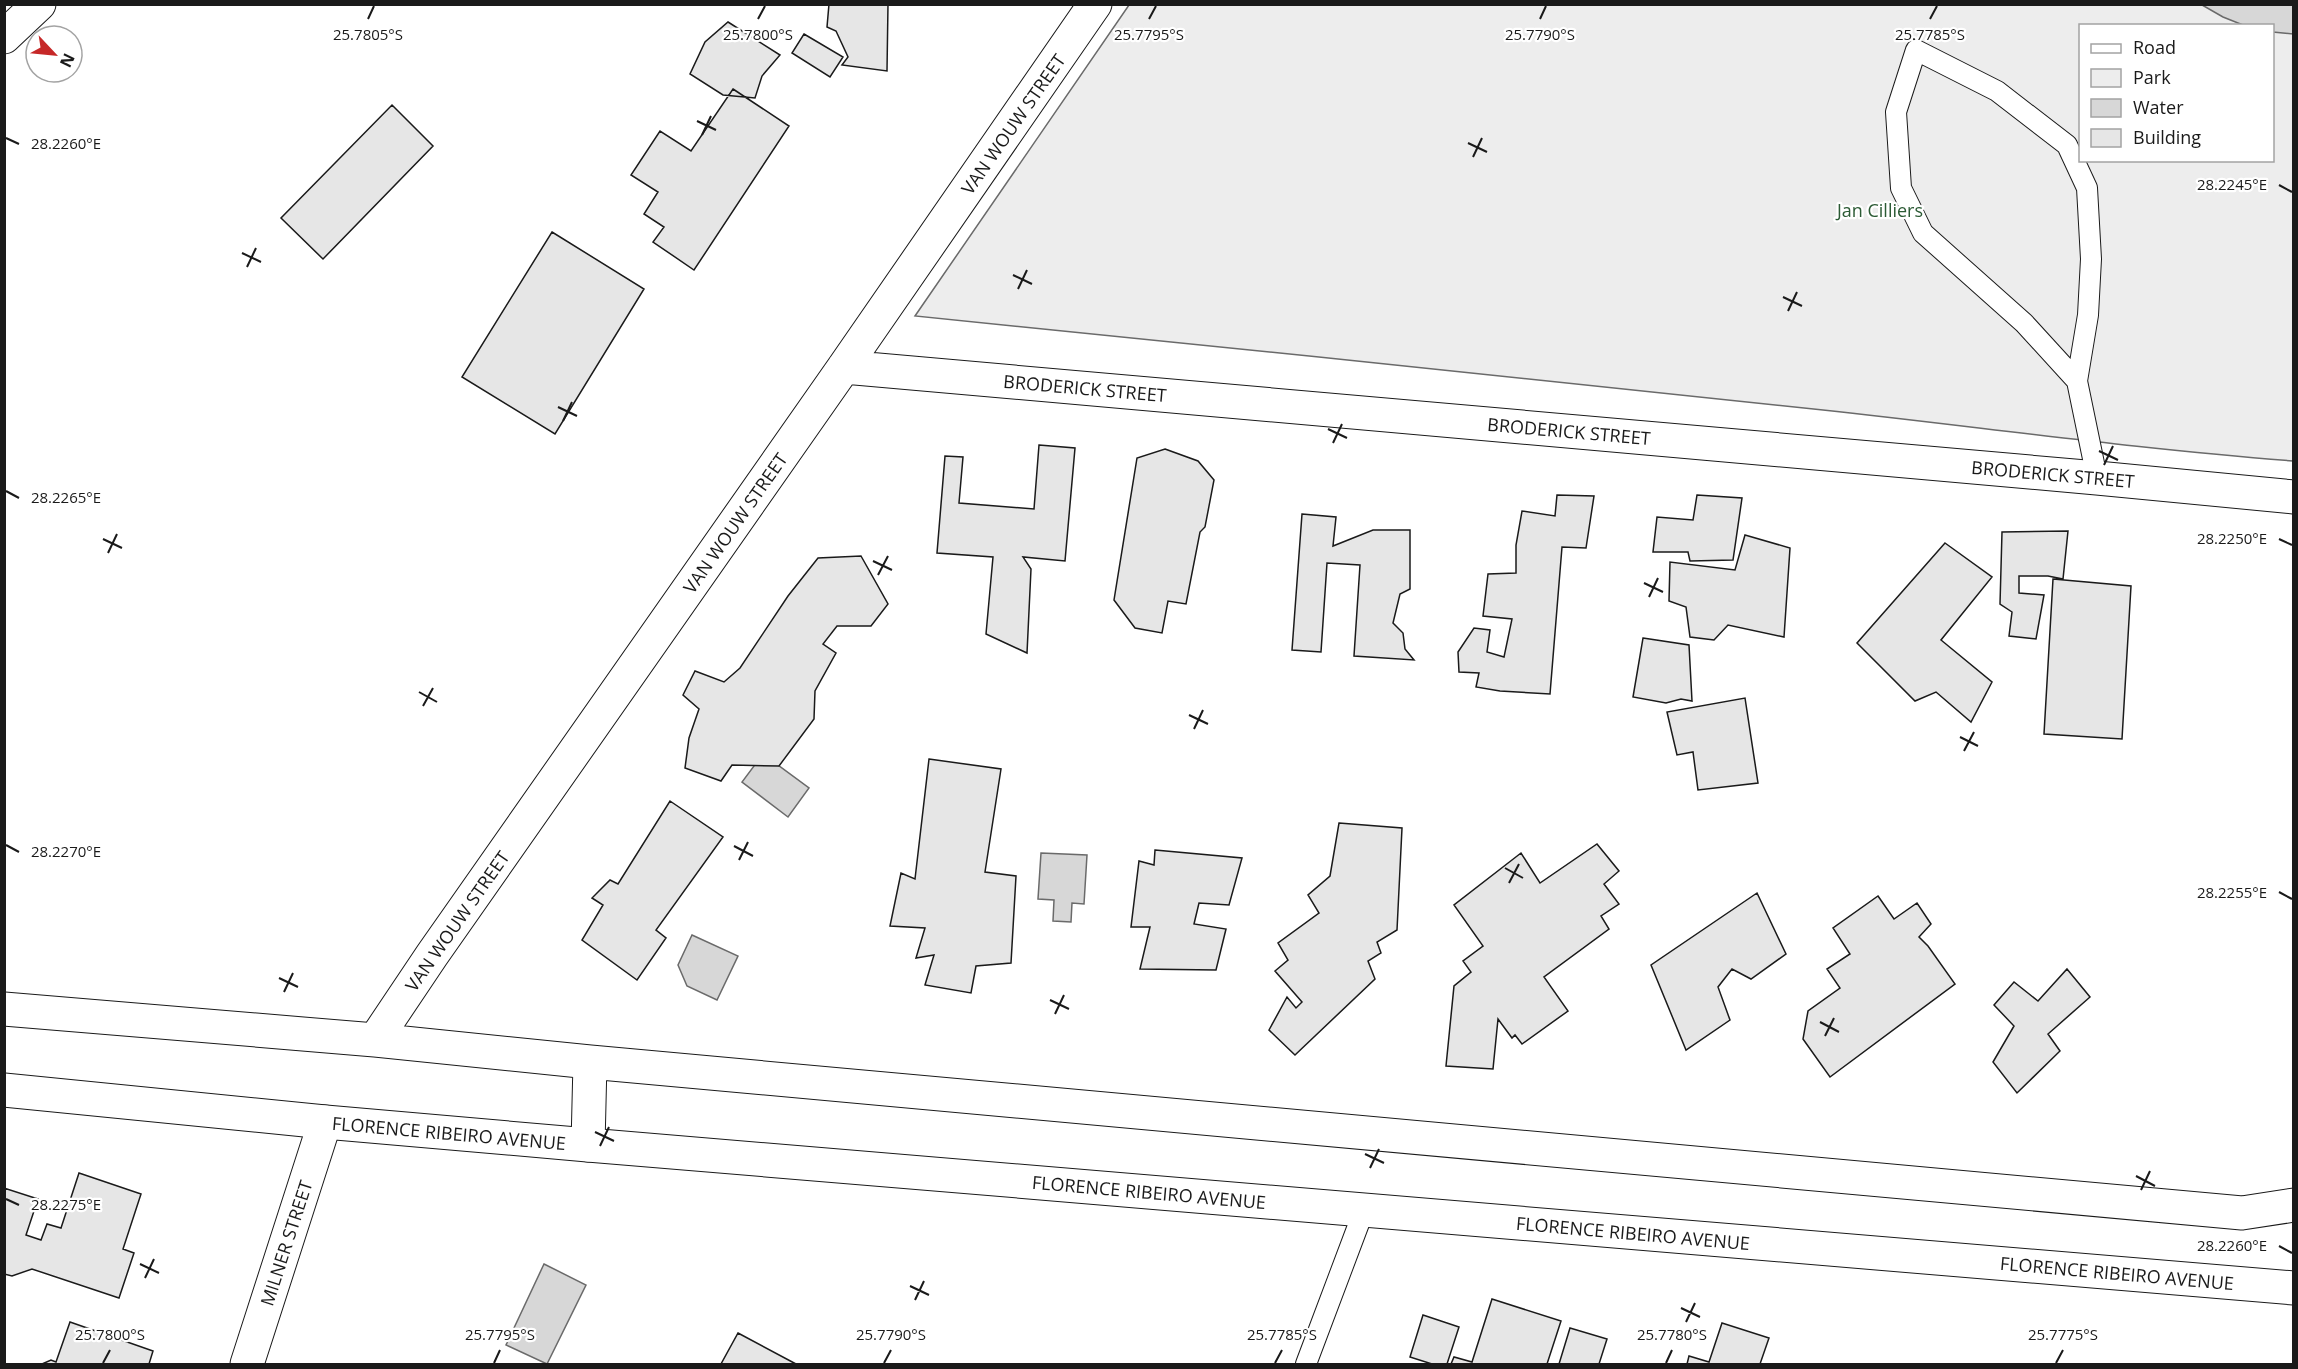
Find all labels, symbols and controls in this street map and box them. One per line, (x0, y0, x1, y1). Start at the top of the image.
north arrow (24, 24, 84, 84)
text: 25.7805°S (333, 24, 403, 44)
text: 25.7800°S (723, 24, 793, 44)
text: 25.7795°S (1114, 24, 1184, 44)
text: 25.7790°S (1505, 24, 1575, 44)
text: 25.7785°S (1895, 24, 1965, 44)
legend (2079, 24, 2274, 162)
text: Road (2133, 35, 2176, 59)
street label: VAN WOUW STREET (956, 49, 1071, 199)
text: N (55, 50, 80, 71)
text: Park (2133, 65, 2171, 89)
text: Water (2133, 95, 2184, 119)
text: Building (2133, 125, 2201, 149)
text: 28.2260°E (31, 133, 101, 153)
text: 28.2245°E (2197, 174, 2267, 194)
park label: Jan Cilliers (1835, 198, 1923, 222)
street label: BRODERICK STREET (1002, 369, 1168, 407)
street label: BRODERICK STREET (1486, 412, 1652, 450)
street label: VAN WOUW STREET (678, 448, 793, 598)
street label: BRODERICK STREET (1970, 455, 2136, 493)
text: 28.2265°E (31, 487, 101, 507)
text: 28.2250°E (2197, 528, 2267, 548)
text: 28.2270°E (31, 841, 101, 861)
street label: VAN WOUW STREET (400, 846, 515, 996)
text: 28.2255°E (2197, 882, 2267, 902)
street label: FLORENCE RIBEIRO AVENUE (331, 1111, 567, 1155)
street label: FLORENCE RIBEIRO AVENUE (1031, 1170, 1267, 1214)
street label: MILNER STREET (254, 1177, 318, 1309)
text: 28.2275°E (31, 1194, 101, 1214)
street label: FLORENCE RIBEIRO AVENUE (1515, 1211, 1751, 1255)
text: 28.2260°E (2197, 1235, 2267, 1255)
street label: FLORENCE RIBEIRO AVENUE (1999, 1251, 2235, 1295)
text: 25.7800°S (75, 1324, 145, 1344)
text: 25.7795°S (465, 1324, 535, 1344)
text: 25.7790°S (856, 1324, 926, 1344)
text: 25.7785°S (1247, 1324, 1317, 1344)
text: 25.7780°S (1637, 1324, 1707, 1344)
text: 25.7775°S (2028, 1324, 2098, 1344)

